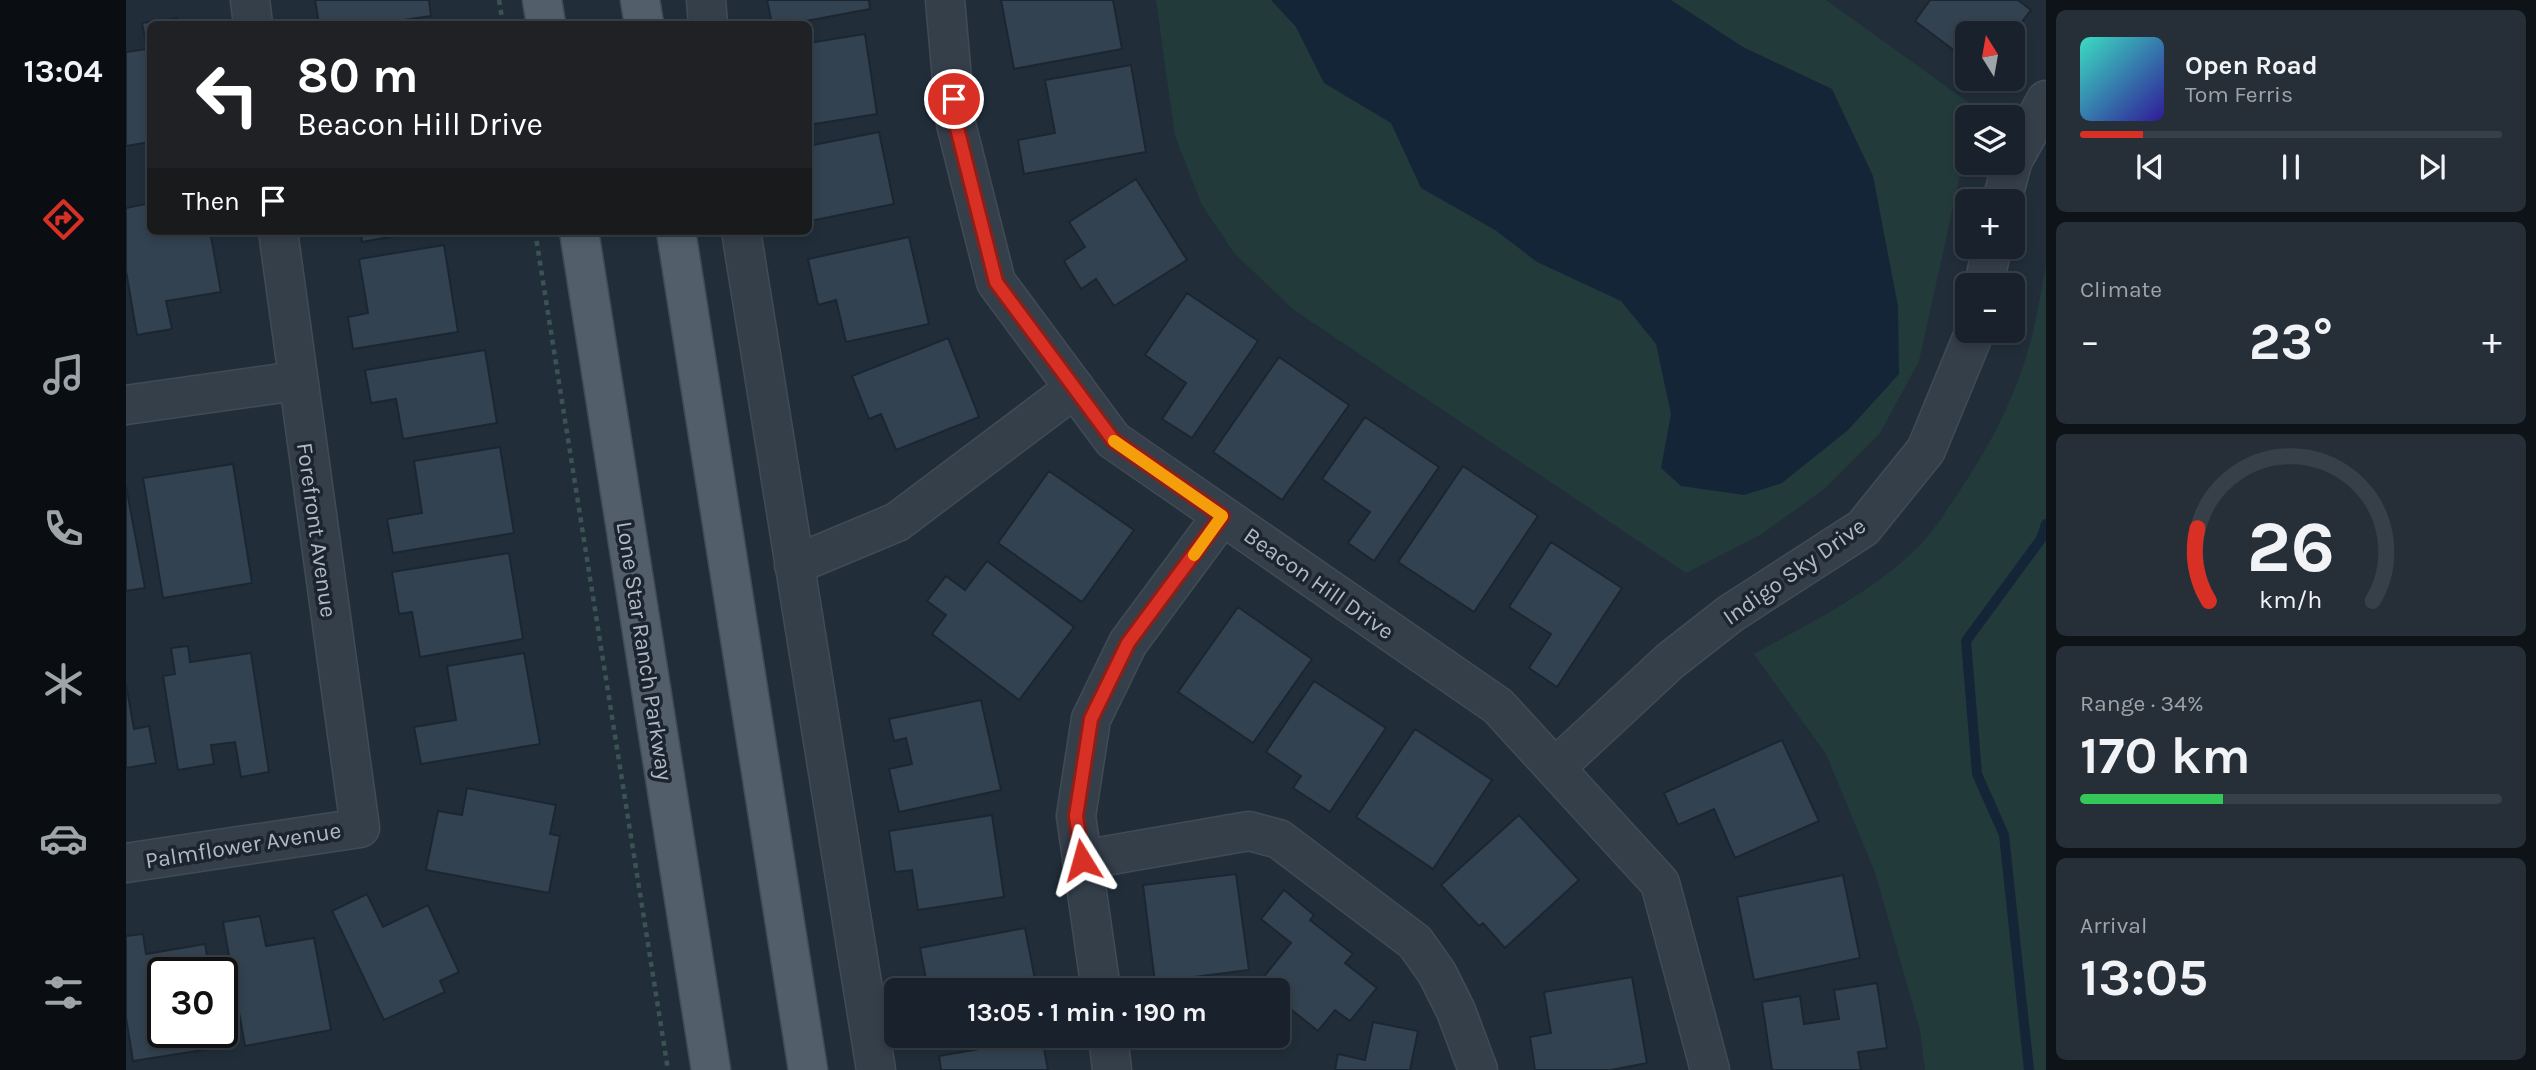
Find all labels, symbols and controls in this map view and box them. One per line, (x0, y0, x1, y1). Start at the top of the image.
north arrow (1955, 21, 2025, 91)
map controls (1955, 21, 2025, 343)
text: 80 m (297, 47, 419, 104)
icon: left (182, 49, 273, 140)
text: Open Road (2185, 50, 2318, 81)
text: 13:04 (23, 53, 103, 90)
pin (924, 69, 984, 129)
icon: arrive (935, 80, 973, 118)
text: Tom Ferris (2185, 81, 2293, 108)
button: layers (1955, 105, 2025, 175)
text: Beacon Hill Drive (297, 106, 543, 143)
icon: previous (2131, 148, 2169, 186)
icon: pause (2272, 148, 2310, 186)
icon: next (2413, 148, 2451, 186)
icon: arrive (254, 182, 292, 220)
text: Then (182, 186, 240, 217)
button: + (1955, 189, 2025, 259)
icon: directions (39, 195, 88, 244)
button: − (1955, 273, 2025, 343)
text: Climate (2080, 276, 2162, 303)
text: 23° (2249, 311, 2333, 372)
text: − (2080, 319, 2100, 364)
text: + (2482, 319, 2502, 364)
icon: music (39, 350, 88, 399)
street label: Forefront Avenue (291, 441, 342, 619)
icon: phone (39, 504, 88, 553)
text: 26 (2247, 504, 2335, 589)
street label: Indigo Sky Drive (1718, 512, 1871, 631)
street label: Lone Star Ranch Parkway (611, 520, 678, 783)
street label: Beacon Hill Drive (1239, 522, 1399, 645)
text: km/h (2259, 585, 2323, 614)
icon: climate (39, 659, 88, 708)
text: Range · 34% (2080, 690, 2204, 717)
text: 170 km (2080, 725, 2251, 786)
icon: car (39, 814, 88, 863)
street label: Palmflower Avenue (143, 817, 343, 874)
position arrow (1045, 823, 1119, 897)
text: Arrival (2080, 912, 2147, 939)
text: 13:05 (2080, 947, 2208, 1008)
speed limit sign: 30 (147, 957, 238, 1048)
icon: filters (39, 968, 88, 1017)
text: 13:05 · 1 min · 190 m (967, 997, 1207, 1028)

